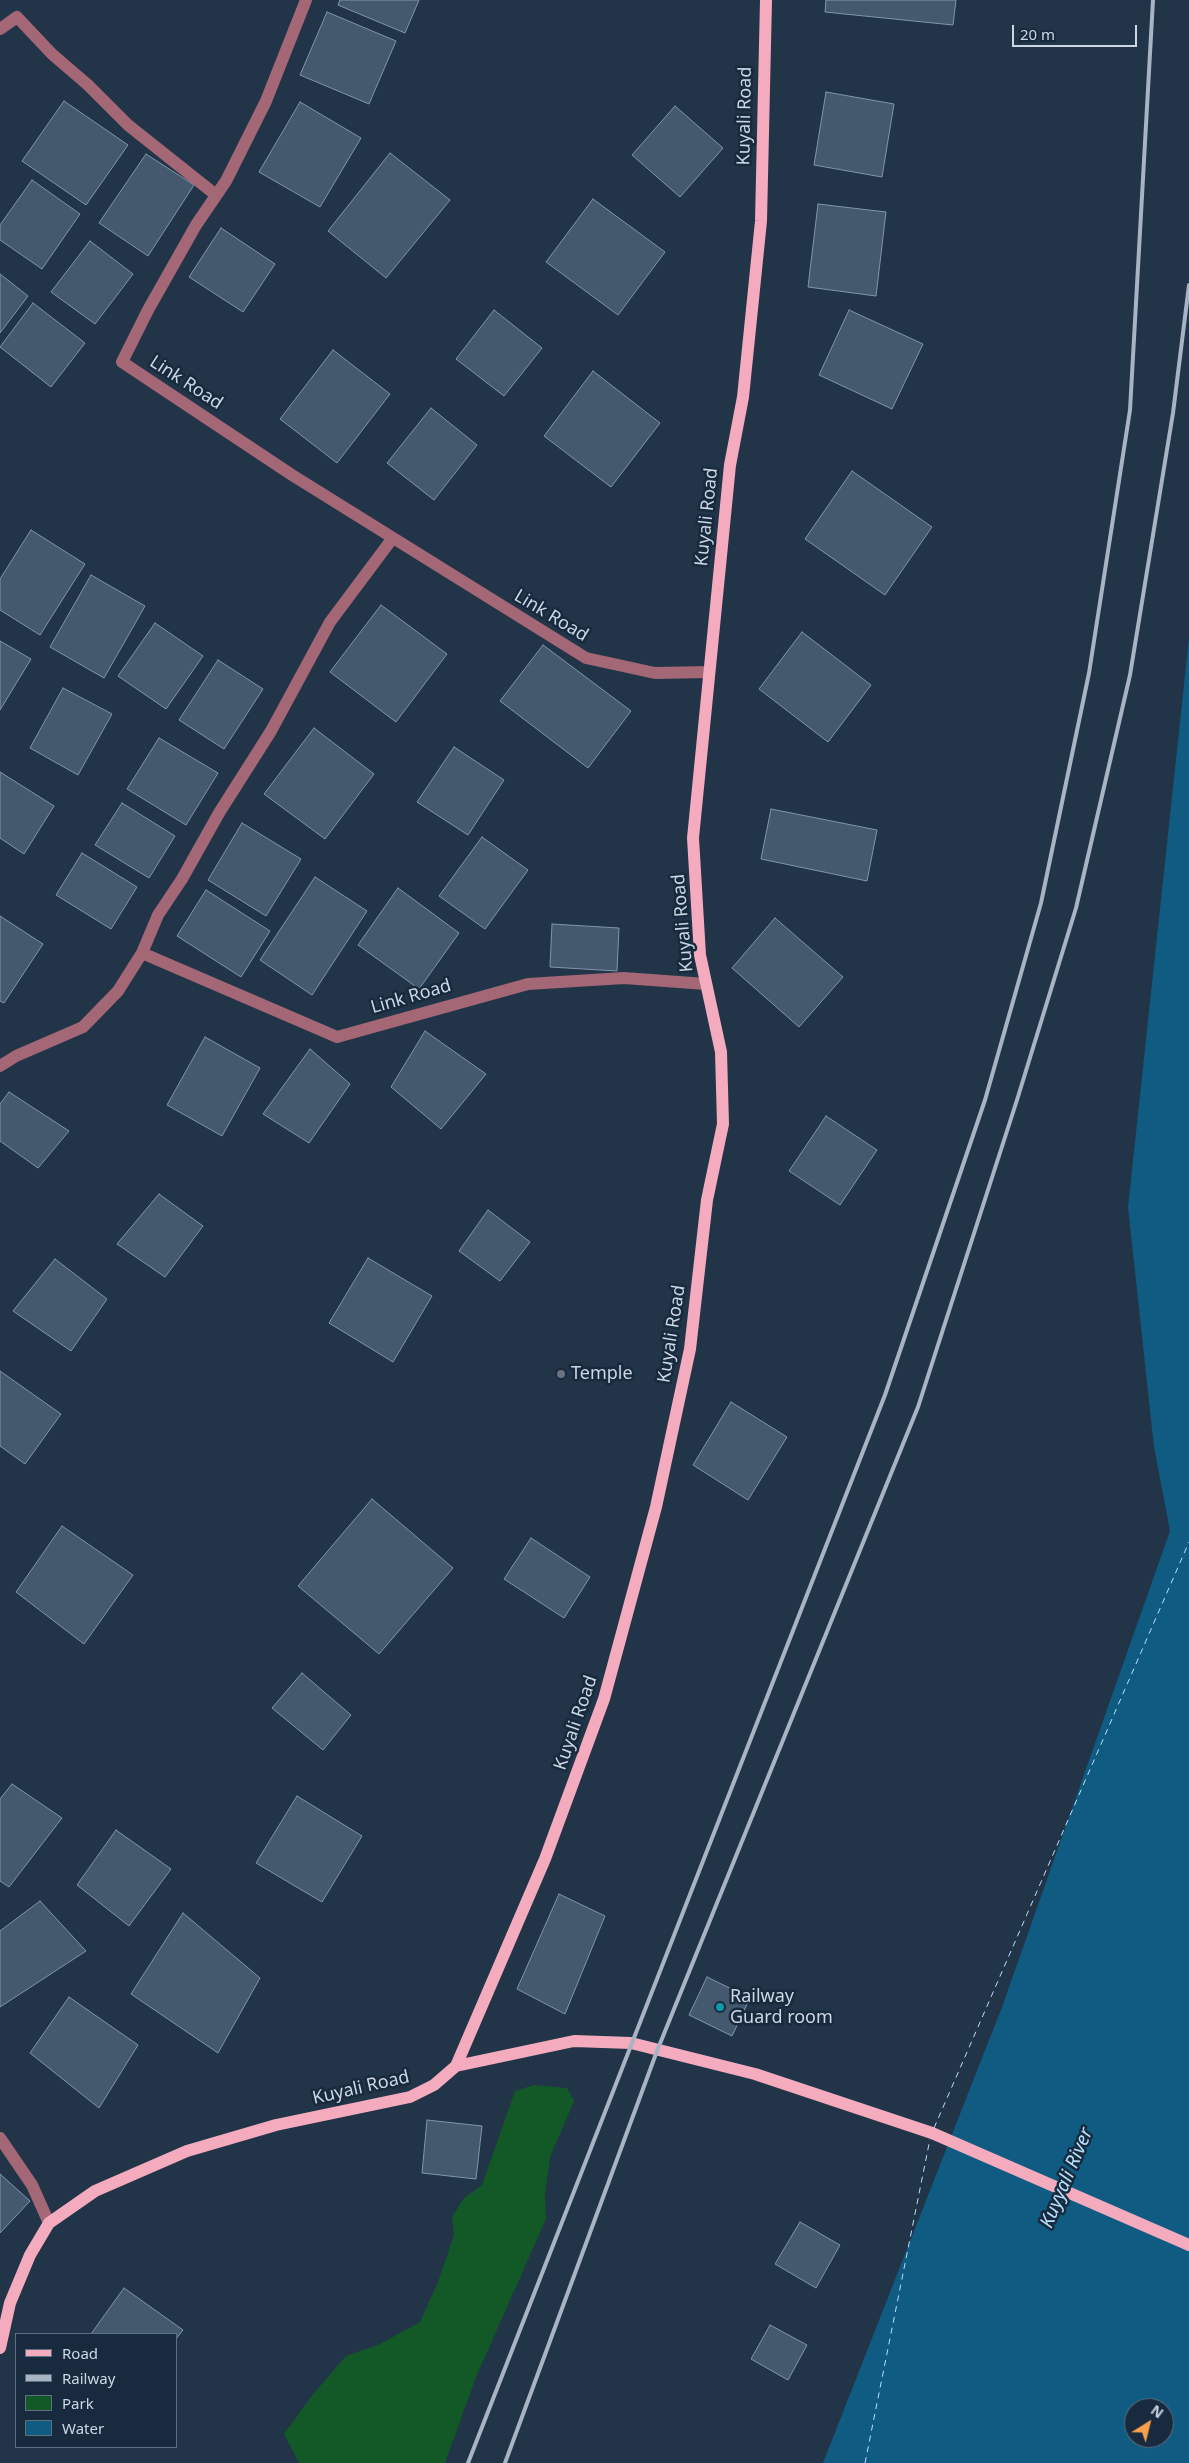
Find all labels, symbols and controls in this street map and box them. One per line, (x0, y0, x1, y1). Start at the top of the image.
scale bar (1014, 15, 1139, 47)
text: 20 m (1020, 24, 1055, 44)
street label: Kuyali Road (733, 66, 757, 166)
street label: Link Road (145, 351, 227, 415)
street label: Kuyali Road (691, 467, 723, 567)
street label: Link Road (510, 585, 592, 647)
street label: Kuyali Road (668, 873, 698, 973)
street label: Link Road (368, 975, 454, 1019)
street label: Kuyali Road (654, 1284, 690, 1384)
place label: Temple (571, 1363, 633, 1385)
marker: Temple (555, 1368, 567, 1380)
street label: Kuyali Road (550, 1673, 602, 1773)
place label: Railway Guard room (730, 1986, 833, 2028)
marker: Railway Guard room (714, 2001, 726, 2013)
street label: Kuyali Road (310, 2066, 412, 2110)
water label: Kuyyali River (1036, 2124, 1098, 2232)
legend (15, 2333, 178, 2448)
text: Road (62, 2343, 98, 2363)
text: Railway (62, 2368, 115, 2388)
text: Park (62, 2393, 94, 2413)
north arrow (1124, 2398, 1174, 2448)
text: N (1147, 2400, 1168, 2422)
text: Water (62, 2418, 104, 2438)

